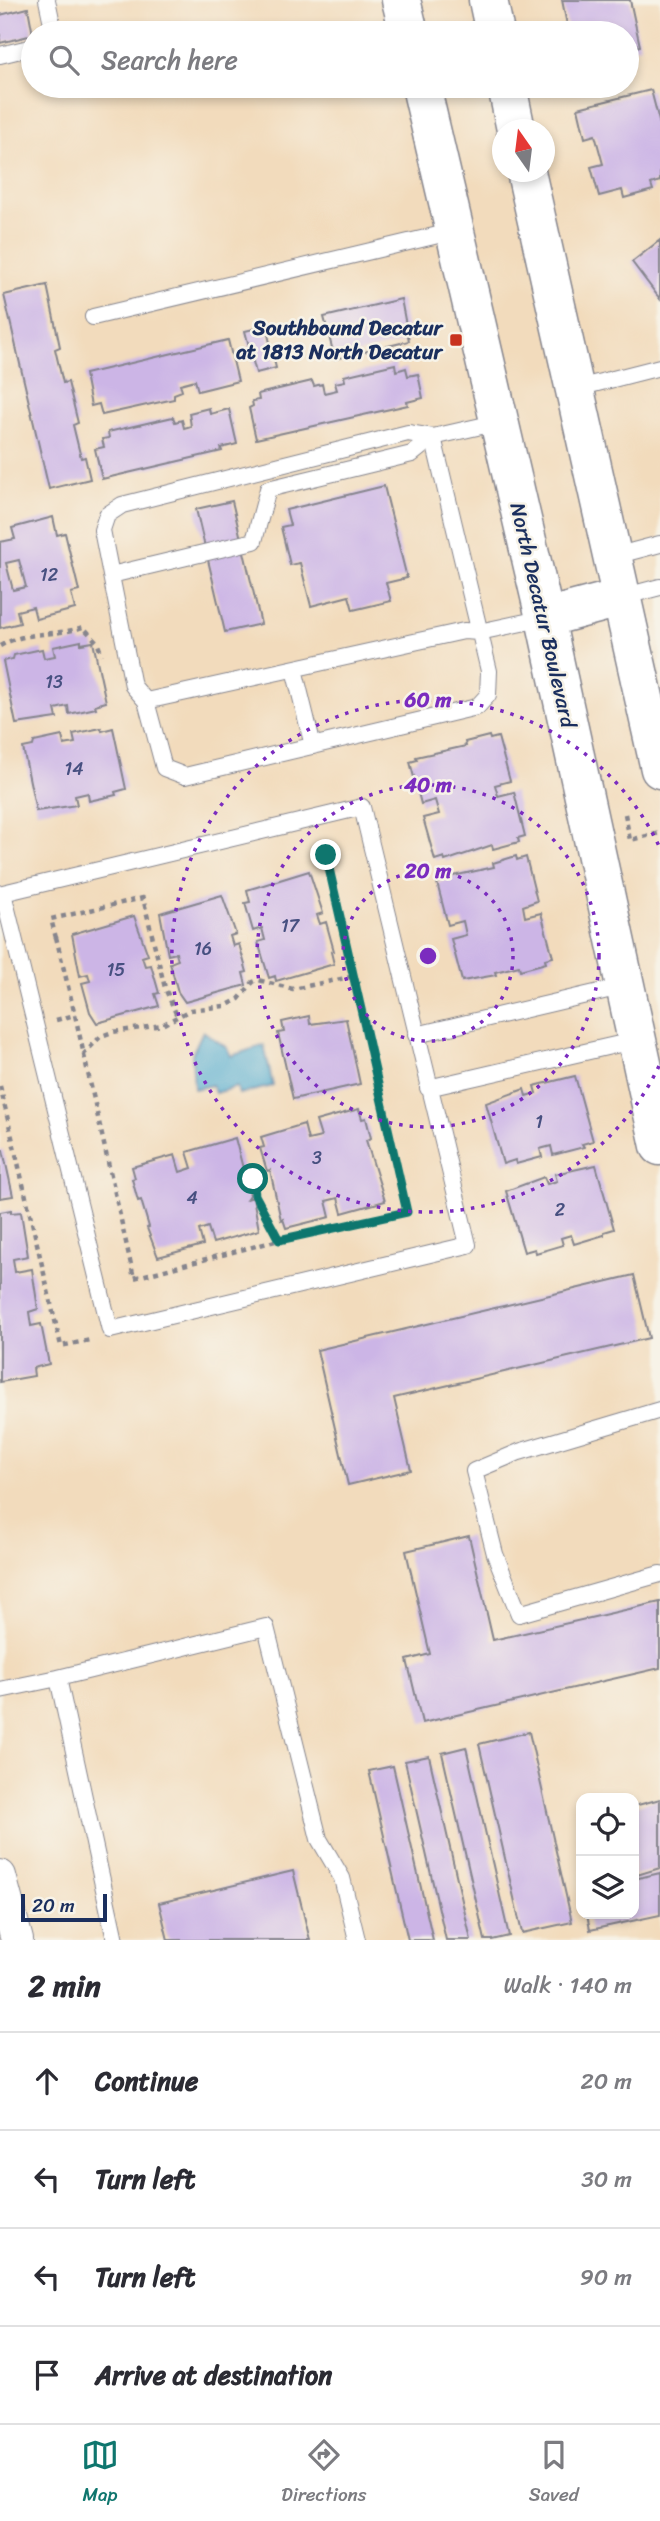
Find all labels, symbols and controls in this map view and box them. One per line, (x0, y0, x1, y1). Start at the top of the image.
search box (21, 21, 639, 98)
text: Search here (101, 37, 238, 83)
icon: search (45, 41, 83, 79)
north arrow (492, 119, 555, 182)
place label: Southbound Decatur at 1813 North Decatur (235, 309, 444, 371)
marker: Southbound Decatur at 1813 North Decatur (448, 332, 464, 348)
street label: North Decatur Boulevard (499, 499, 588, 733)
house number: 12 (40, 559, 58, 591)
house number: 13 (45, 666, 63, 698)
text: 60 m (404, 681, 452, 719)
house number: 14 (65, 753, 83, 785)
text: 40 m (403, 766, 453, 804)
route end (310, 839, 341, 870)
text: 20 m (404, 852, 452, 890)
house number: 17 (281, 910, 301, 942)
house number: 16 (194, 933, 212, 965)
centre of rings (416, 944, 440, 968)
house number: 15 (107, 954, 125, 986)
house number: 1 (535, 1106, 543, 1138)
house number: 3 (312, 1142, 322, 1174)
route start (237, 1163, 268, 1194)
house number: 4 (186, 1182, 198, 1214)
house number: 2 (555, 1194, 565, 1226)
map controls (576, 1793, 639, 1919)
button: locate (576, 1793, 639, 1856)
button: layers (576, 1856, 639, 1919)
text: 20 m (32, 1889, 75, 1922)
scale bar (21, 1891, 107, 1923)
text: 2 min (28, 1959, 101, 2013)
text: Walk · 140 m (503, 1965, 632, 2006)
text: Continue (95, 2058, 198, 2104)
text: 20 m (581, 2061, 632, 2102)
icon: ahead (28, 2062, 66, 2100)
text: Turn left (95, 2156, 195, 2202)
text: 30 m (581, 2159, 632, 2200)
icon: left (28, 2160, 66, 2198)
text: Turn left (95, 2254, 195, 2300)
text: 90 m (580, 2257, 632, 2298)
icon: left (28, 2258, 66, 2296)
text: Arrive at destination (95, 2352, 332, 2398)
icon: arrive (28, 2356, 66, 2394)
tab: Map (81, 2436, 119, 2511)
tab: Directions (281, 2436, 367, 2511)
tab: Saved (529, 2436, 579, 2511)

